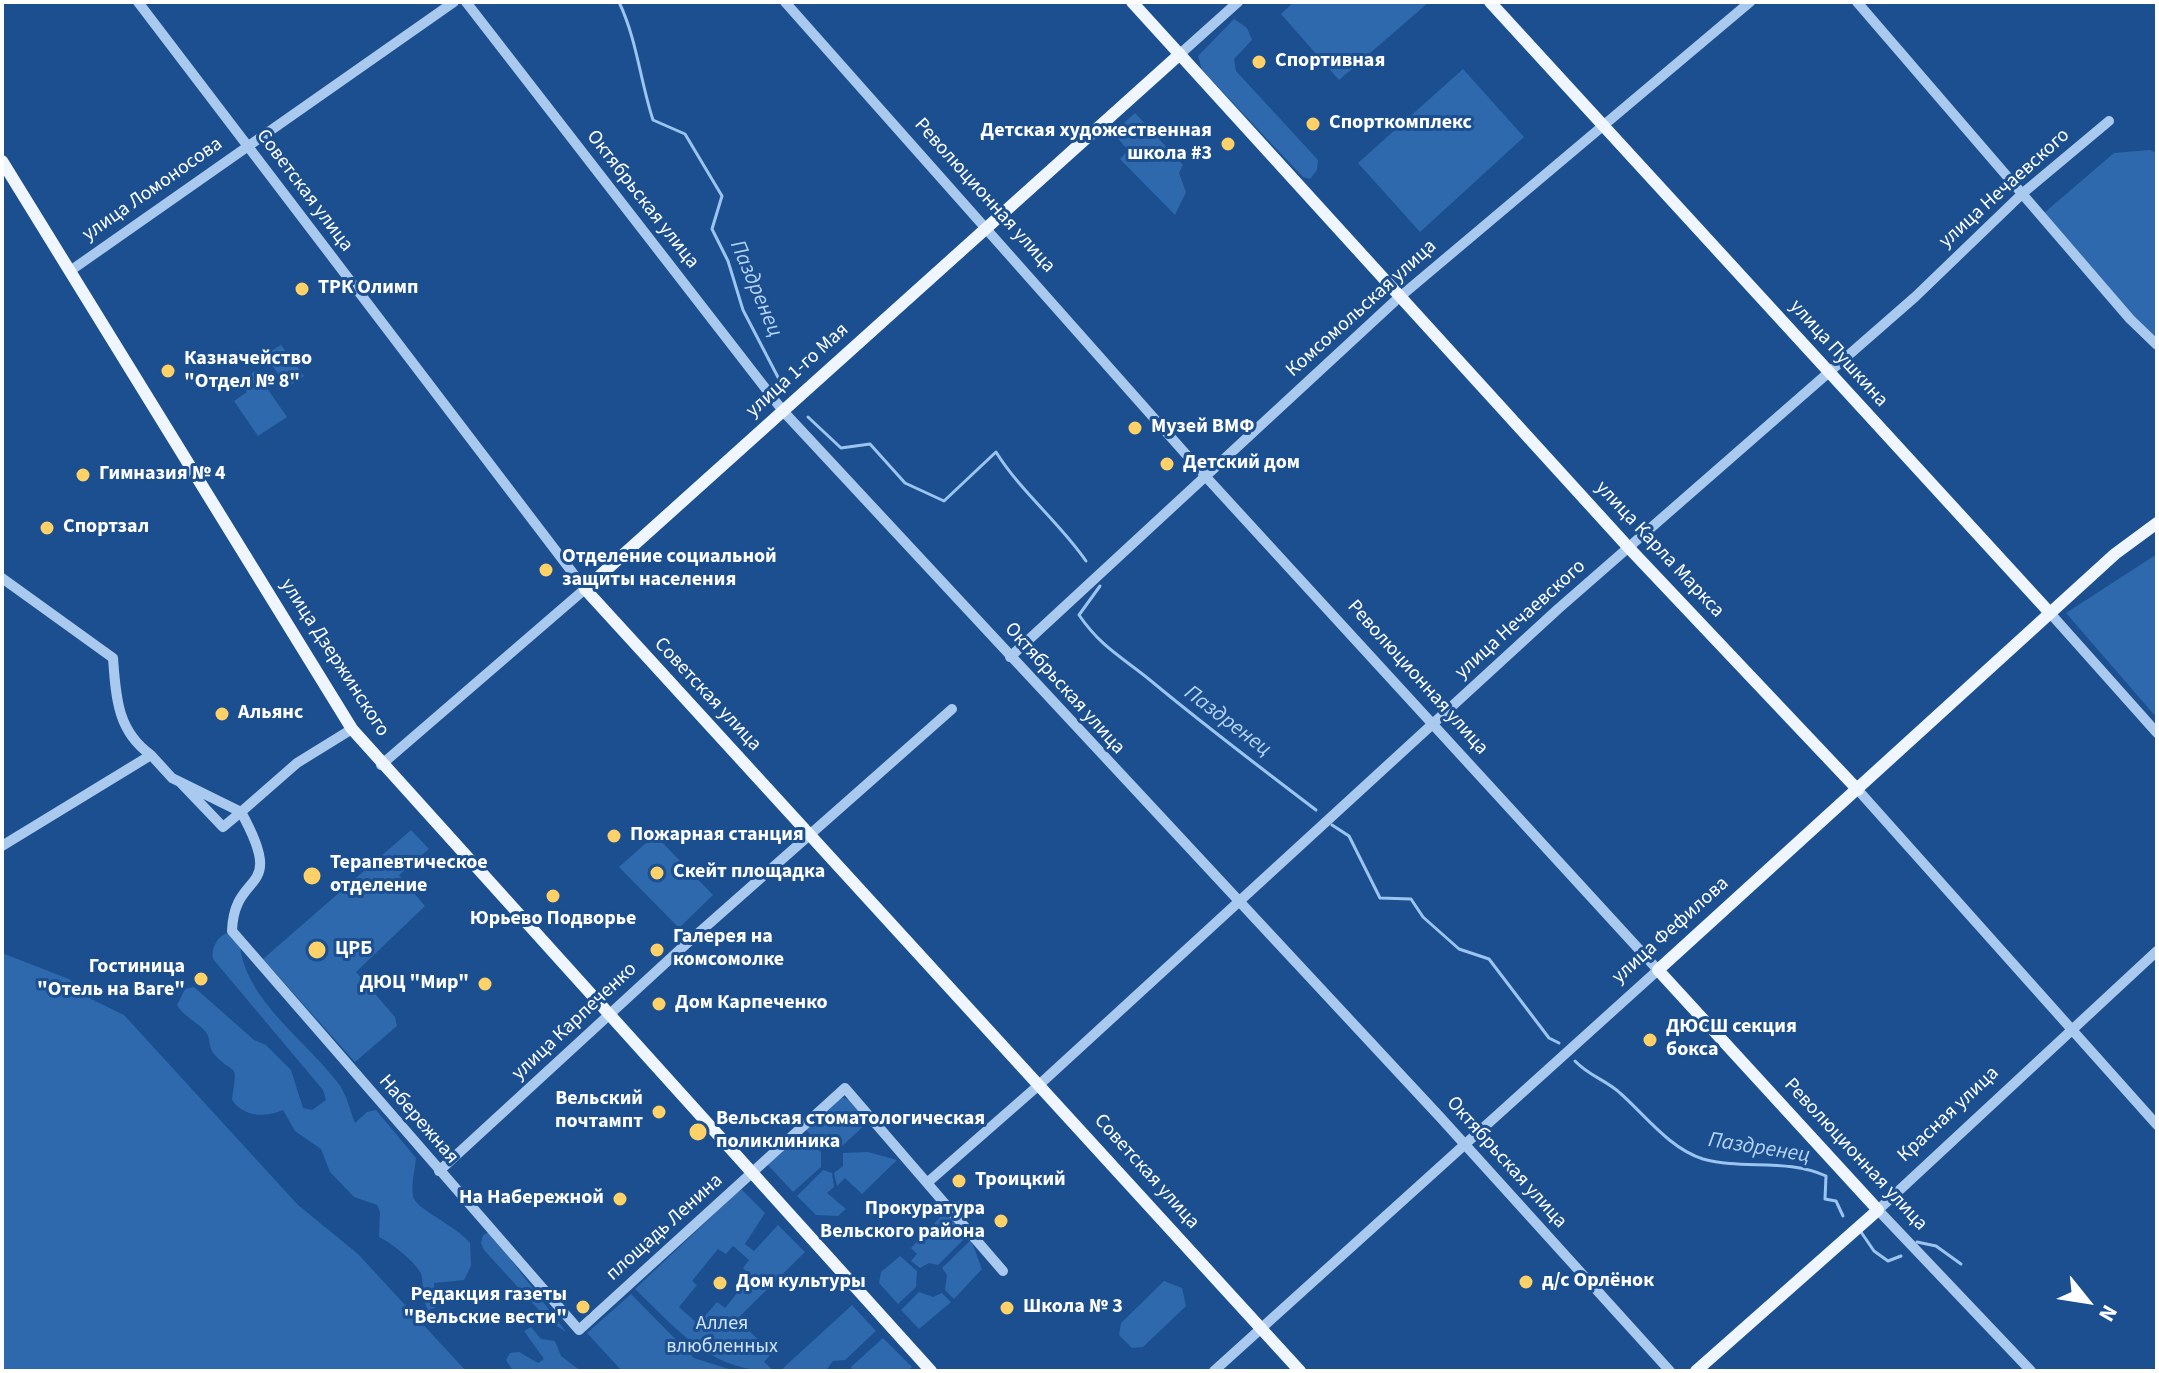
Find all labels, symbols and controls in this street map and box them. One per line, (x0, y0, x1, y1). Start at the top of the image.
place label: Спортивная (1275, 50, 1385, 74)
marker: Спортивная (1250, 53, 1268, 71)
place label: Спорткомплекс (1329, 112, 1472, 136)
street label: Революционная улица (908, 114, 1060, 278)
marker: Спорткомплекс (1304, 115, 1322, 133)
place label: Детская художественная школа #3 (981, 120, 1212, 167)
street label: улица Нечаевского (1935, 124, 2075, 254)
street label: Советская улица (250, 125, 358, 257)
street label: Октябрьская улица (581, 126, 703, 274)
street label: улица Ломоносова (78, 133, 228, 247)
marker: Детская художественная школа #3 (1219, 135, 1237, 153)
street label: Комсомольская улица (1282, 235, 1442, 383)
water label: Паздренец (723, 237, 787, 341)
place label: ТРК Олимп (318, 277, 418, 301)
marker: ТРК Олимп (293, 280, 311, 298)
street label: улица Пушкина (1784, 295, 1892, 413)
street label: улица 1-го Мая (742, 319, 854, 423)
place label: Казначейство "Отдел № 8" (184, 348, 312, 395)
marker: Казначейство "Отдел № 8" (159, 362, 177, 380)
place label: Музей ВМФ (1151, 416, 1254, 440)
marker: Музей ВМФ (1126, 419, 1144, 437)
place label: Детский дом (1183, 452, 1300, 476)
marker: Детский дом (1158, 455, 1176, 473)
place label: Гимназия № 4 (99, 463, 226, 487)
marker: Гимназия № 4 (74, 466, 92, 484)
street label: улица Карла Маркса (1589, 477, 1729, 623)
place label: Спортзал (63, 516, 149, 540)
marker: Спортзал (38, 519, 56, 537)
place label: Отделение социальной защиты населения (562, 546, 777, 593)
street label: улица Нечаевского (1451, 555, 1591, 685)
marker: Отделение социальной защиты населения (537, 561, 555, 579)
street label: улица Дзержинского (274, 575, 394, 741)
street label: Революционная улица (1341, 596, 1493, 760)
street label: Октябрьская улица (999, 618, 1129, 760)
street label: Советская улица (648, 633, 766, 757)
water label: Паздренец (1178, 681, 1276, 763)
place label: Альянс (238, 702, 303, 726)
marker: Альянс (213, 705, 231, 723)
place label: Пожарная станция (630, 824, 804, 848)
marker: Пожарная станция (605, 827, 623, 845)
place label: Терапевтическое отделение (330, 852, 488, 899)
place label: Скейт площадка (673, 861, 825, 885)
marker: Скейт площадка (648, 864, 666, 882)
marker: Терапевтическое отделение (301, 865, 323, 887)
street label: улица Фефилова (1608, 872, 1734, 990)
marker: Юрьево Подворье (544, 887, 562, 905)
place label: Юрьево Подворье (470, 908, 636, 932)
place label: Галерея на комсомолке (673, 926, 784, 973)
place label: ЦРБ (335, 938, 372, 962)
marker: ЦРБ (306, 939, 328, 961)
marker: Галерея на комсомолке (648, 941, 666, 959)
place label: Гостиница "Отель на Ваге" (37, 956, 185, 1003)
street label: улица Карпеченко (508, 958, 642, 1086)
marker: Гостиница "Отель на Ваге" (192, 970, 210, 988)
place label: ДЮЦ "Мир" (360, 972, 469, 996)
marker: ДЮЦ "Мир" (476, 975, 494, 993)
place label: Дом Карпеченко (675, 992, 828, 1016)
marker: Дом Карпеченко (650, 995, 668, 1013)
place label: ДЮСШ секция бокса (1666, 1016, 1797, 1063)
marker: ДЮСШ секция бокса (1641, 1031, 1659, 1049)
street label: Красная улица (1893, 1062, 2005, 1168)
street label: Набережная (373, 1071, 463, 1169)
street label: Революционная улица (1778, 1074, 1932, 1236)
place label: Вельский почтампт (555, 1088, 643, 1135)
street label: Октябрьская улица (1441, 1092, 1571, 1234)
marker: Вельский почтампт (650, 1103, 668, 1121)
place label: Вельская стоматологическая поликлиника (716, 1108, 985, 1155)
street label: Советская улица (1088, 1109, 1204, 1235)
marker: Вельская стоматологическая поликлиника (687, 1121, 709, 1143)
water label: Паздренец (1706, 1128, 1812, 1170)
street label: площадь Ленина (602, 1169, 728, 1287)
place label: Троицкий (975, 1169, 1066, 1193)
marker: Троицкий (950, 1172, 968, 1190)
place label: На Набережной (459, 1187, 604, 1211)
marker: На Набережной (611, 1190, 629, 1208)
place label: Прокуратура Вельского района (820, 1198, 985, 1245)
marker: Прокуратура Вельского района (992, 1212, 1010, 1230)
north arrow (2047, 1261, 2127, 1341)
place label: д/с Орлёнок (1542, 1270, 1654, 1294)
place label: Дом культуры (736, 1271, 866, 1295)
marker: д/с Орлёнок (1517, 1273, 1535, 1291)
marker: Дом культуры (711, 1274, 729, 1292)
place label: Редакция газеты "Вельские вести" (403, 1284, 567, 1331)
place label: Школа № 3 (1023, 1296, 1123, 1320)
marker: Редакция газеты "Вельские вести" (574, 1298, 592, 1316)
marker: Школа № 3 (998, 1299, 1016, 1317)
text: N (2090, 1299, 2125, 1327)
park label: Аллея влюбленных (666, 1313, 778, 1360)

